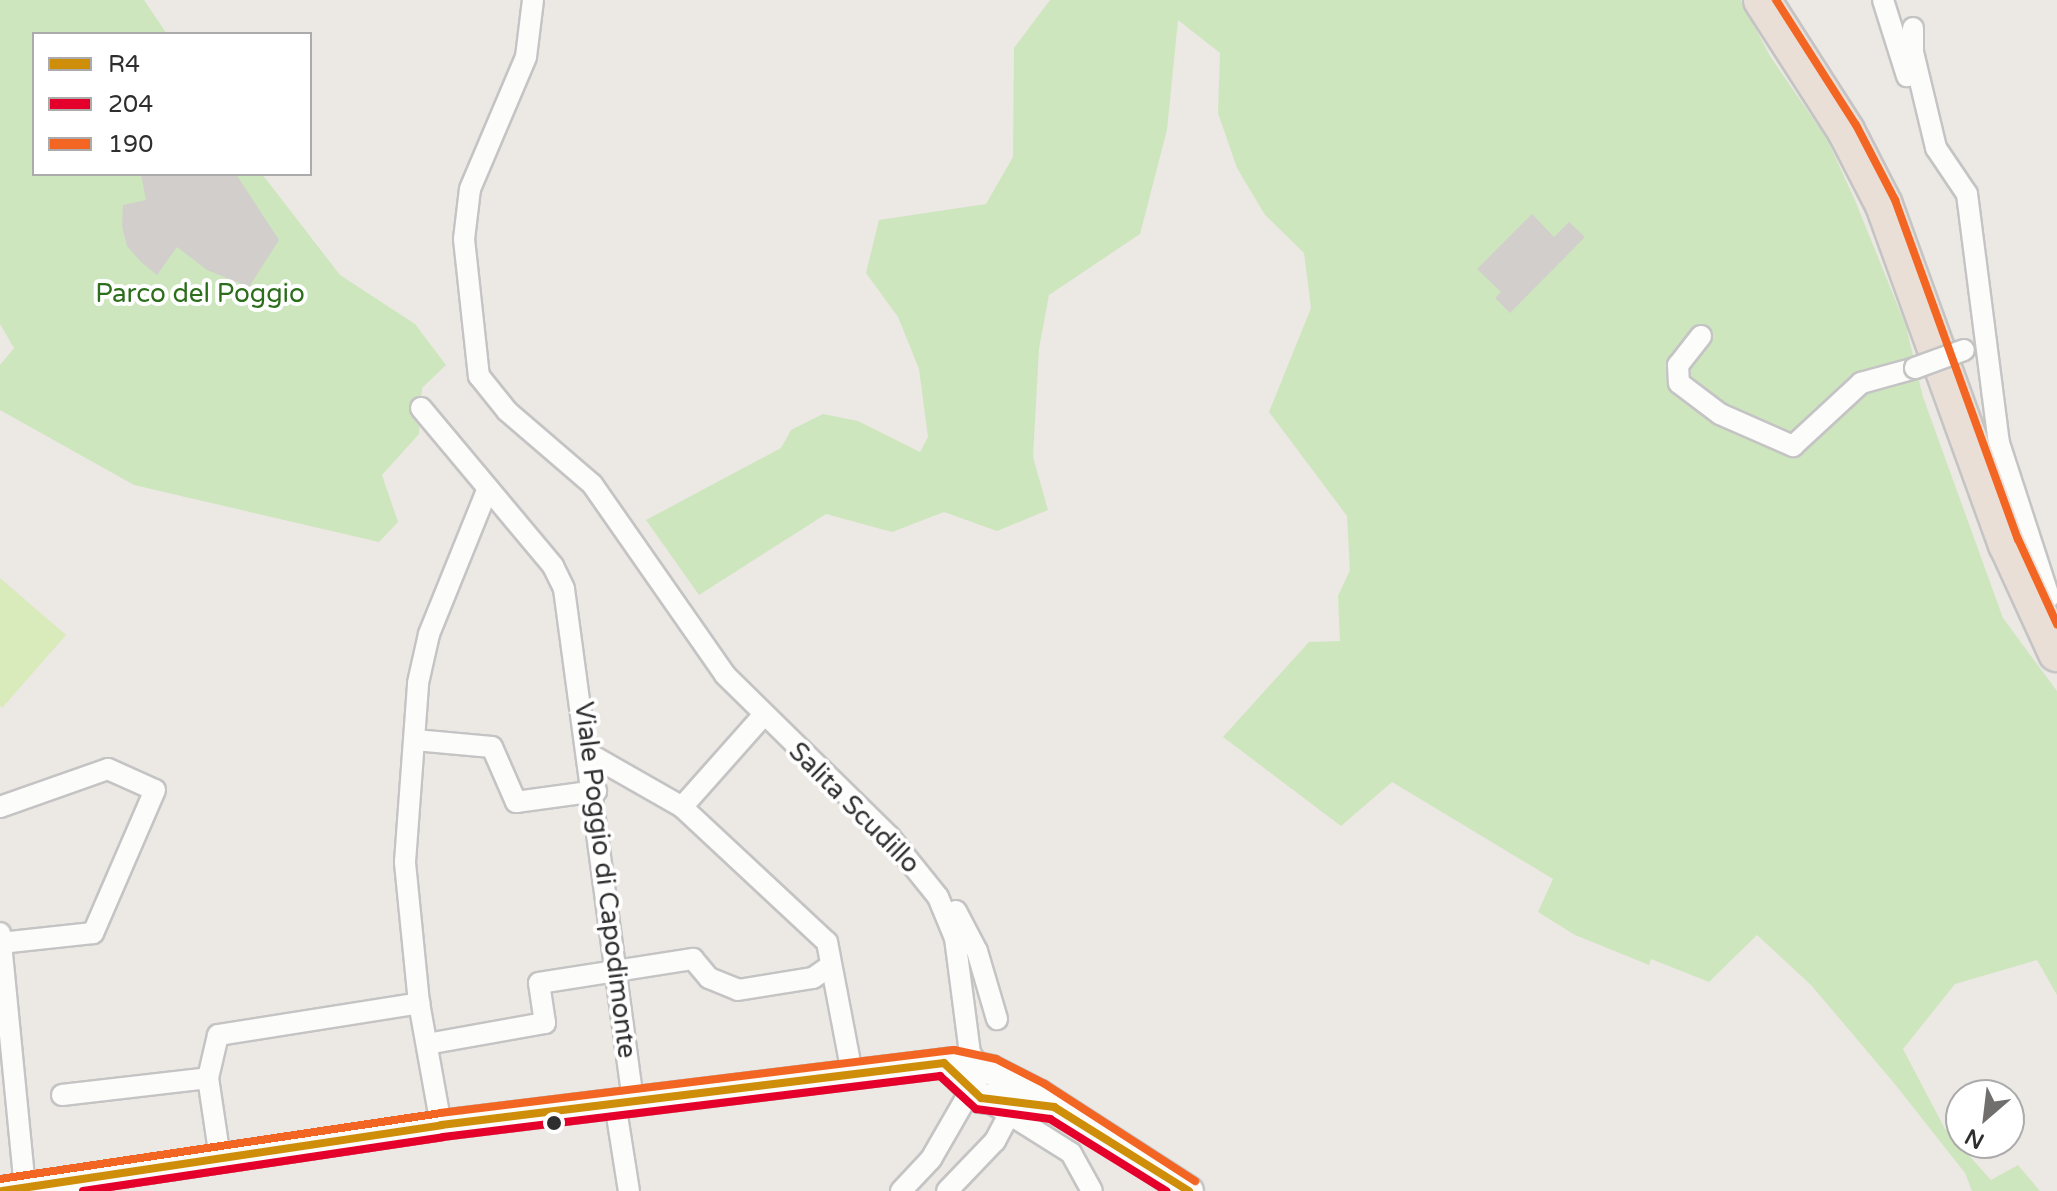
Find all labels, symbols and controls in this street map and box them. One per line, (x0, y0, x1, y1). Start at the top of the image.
legend (32, 32, 312, 176)
text: R4 (108, 50, 140, 79)
text: 204 (108, 90, 153, 119)
text: 190 (108, 130, 153, 159)
park label: Parco del Poggio (95, 278, 305, 310)
street label: Viale Poggio di Capodimonte (568, 700, 642, 1060)
street label: Salita Scudillo (782, 736, 926, 880)
north arrow (1945, 1079, 2025, 1159)
unlabelled marker (546, 1115, 562, 1131)
text: N (1961, 1123, 1989, 1154)

